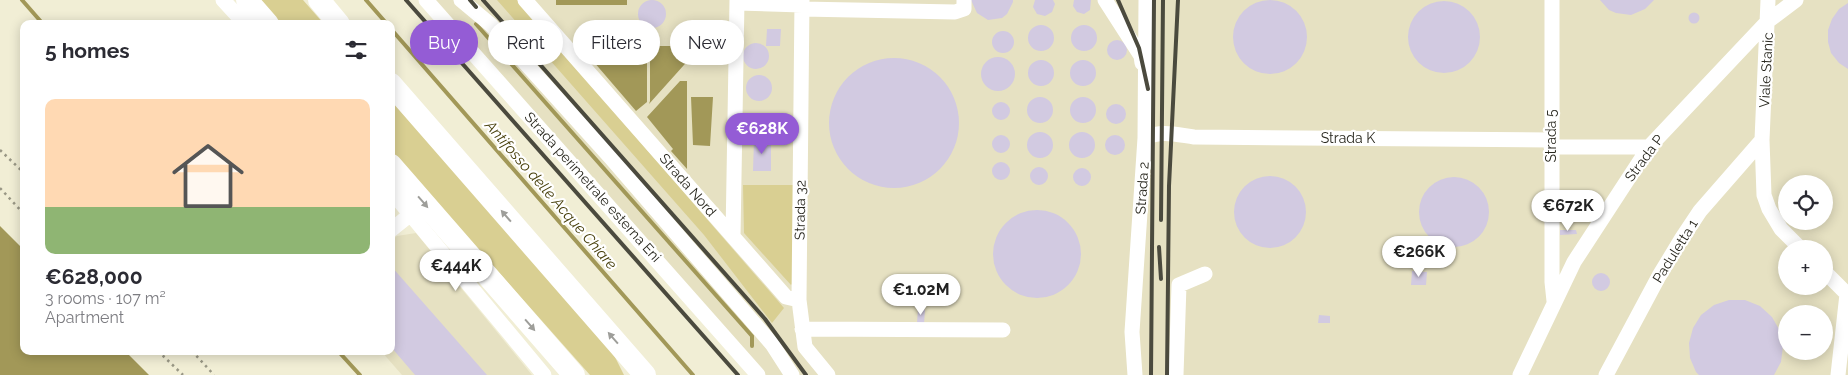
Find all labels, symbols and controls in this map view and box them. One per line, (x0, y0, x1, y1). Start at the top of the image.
chip: Buy (410, 20, 478, 65)
chip: Rent (488, 20, 563, 65)
chip: Filters (573, 20, 660, 65)
chip: New (670, 20, 744, 65)
street label: Viale Stanic (1756, 32, 1776, 108)
icon: filters (342, 36, 370, 64)
text: 5 homes (45, 38, 130, 63)
street label: Strada perimetrale esterna Eni (522, 109, 664, 265)
street label: Strada 5 (1543, 109, 1559, 163)
pin: €628K (727, 112, 797, 155)
water label: Antifosso delle Acque Chiare (481, 116, 621, 273)
text: €628K (736, 119, 788, 138)
street label: Strada K (1321, 130, 1375, 146)
icon: home (163, 131, 253, 221)
street label: Strada P (1621, 131, 1667, 184)
street label: Strada Nord (656, 150, 720, 220)
street label: Strada 2 (1132, 161, 1152, 215)
map controls (1778, 175, 1833, 360)
button: locate (1778, 175, 1833, 230)
street label: Strada 32 (791, 180, 809, 240)
pin: €672K (1533, 190, 1603, 232)
one-way arrow (418, 196, 429, 209)
text: €672K (1542, 196, 1594, 215)
one-way arrow (501, 209, 512, 222)
street label: Paduletta 1 (1649, 216, 1701, 286)
pin: €266K (1384, 236, 1454, 278)
button: + (1778, 240, 1833, 295)
text: €266K (1393, 242, 1445, 261)
pin: €444K (421, 250, 491, 292)
text: €444K (431, 256, 481, 275)
text: €628,000 (45, 264, 143, 289)
pin: €1.02M (880, 274, 962, 316)
text: €1.02M (893, 280, 949, 299)
text: 3 rooms · 107 m² (45, 289, 166, 308)
button: − (1778, 305, 1833, 360)
text: Apartment (45, 308, 124, 327)
one-way arrow (524, 318, 536, 330)
one-way arrow (608, 332, 619, 345)

